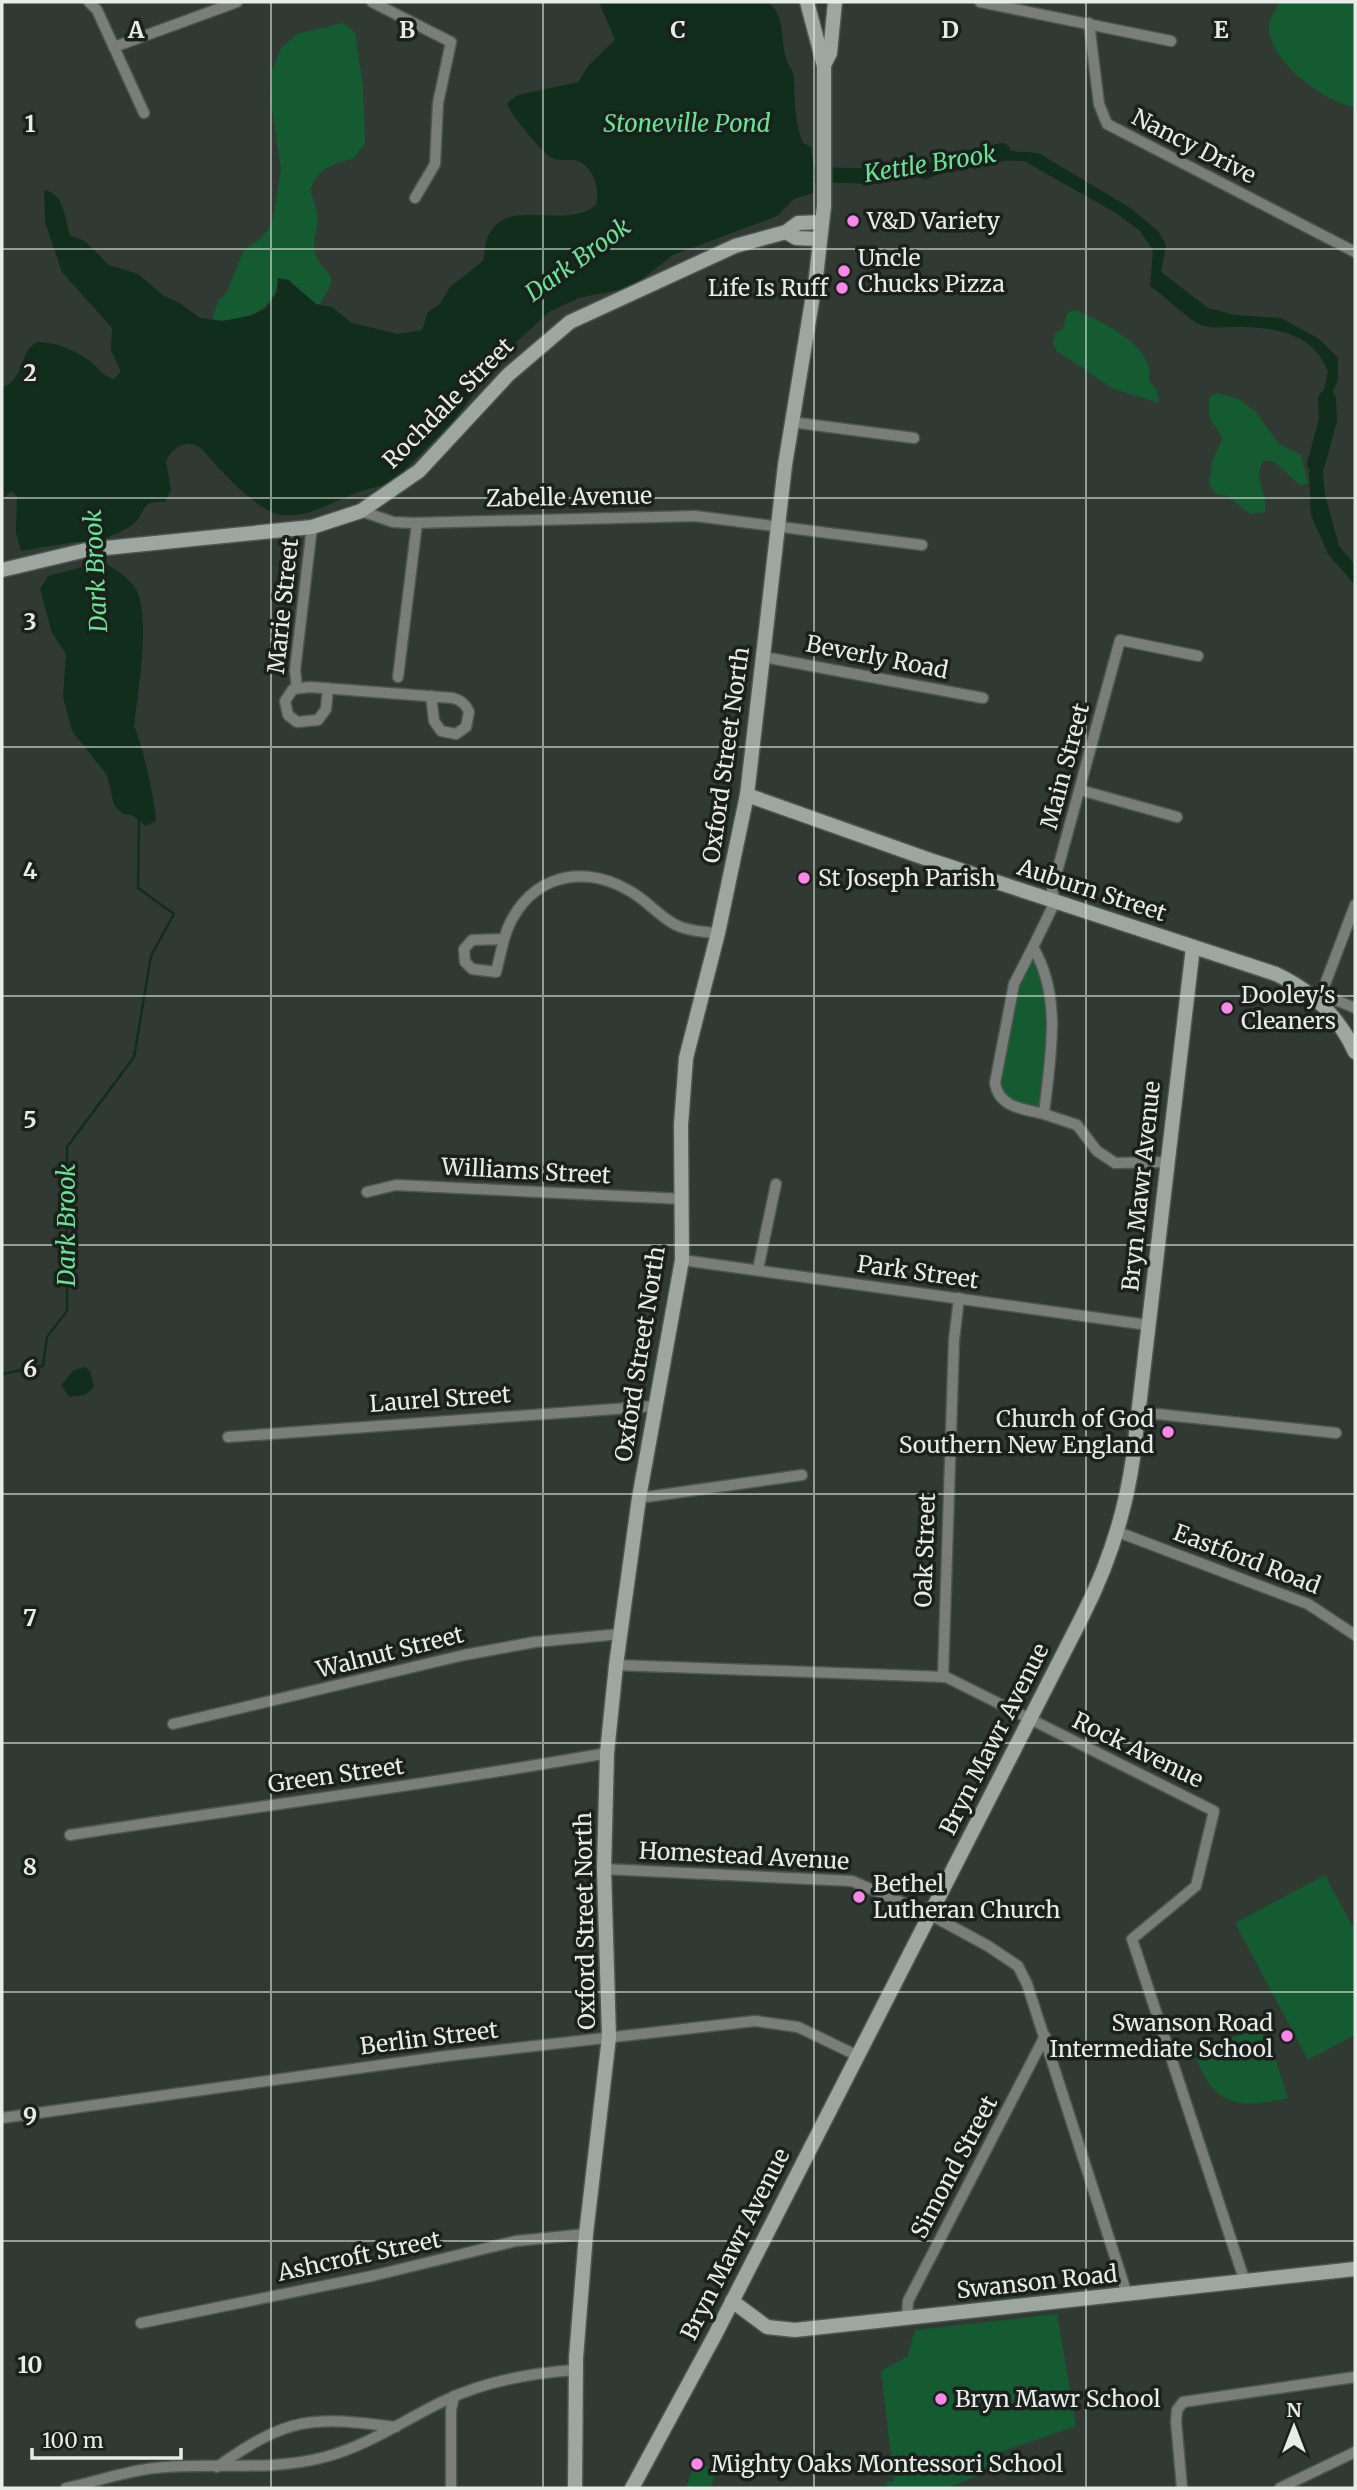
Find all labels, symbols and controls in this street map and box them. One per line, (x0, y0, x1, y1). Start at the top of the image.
text: A (127, 15, 145, 44)
text: B (399, 15, 415, 44)
text: C (670, 15, 686, 44)
text: D (941, 15, 959, 44)
text: E (1213, 15, 1229, 44)
street label: Nancy Drive (1127, 102, 1261, 189)
water label: Stoneville Pond (603, 108, 771, 139)
text: 1 (25, 109, 36, 138)
water label: Kettle Brook (861, 138, 998, 189)
place label: V&D Variety (866, 206, 1000, 235)
water label: Dark Brook (518, 211, 636, 309)
marker: V&D Variety (845, 213, 861, 229)
place label: Uncle Chucks Pizza (858, 243, 1005, 298)
marker: Uncle Chucks Pizza (836, 263, 852, 279)
place label: Life Is Ruff (708, 273, 829, 302)
marker: Life Is Ruff (834, 280, 850, 296)
street label: Rochdale Street (376, 331, 519, 474)
text: 2 (23, 358, 37, 387)
street label: Zabelle Avenue (486, 481, 652, 512)
water label: Dark Brook (77, 509, 114, 634)
street label: Marie Street (261, 537, 304, 675)
text: 3 (23, 607, 37, 636)
street label: Beverly Road (804, 629, 951, 685)
street label: Oxford Street North (696, 645, 755, 865)
street label: Main Street (1034, 700, 1095, 832)
street label: Auburn Street (1013, 852, 1170, 927)
text: 4 (23, 856, 38, 885)
place label: St Joseph Parish (818, 863, 996, 892)
marker: St Joseph Parish (796, 870, 812, 886)
place label: Dooley's Cleaners (1241, 980, 1336, 1035)
marker: Dooley's Cleaners (1219, 1000, 1235, 1016)
street label: Bryn Mawr Avenue (1115, 1079, 1166, 1293)
text: 5 (23, 1105, 37, 1134)
street label: Williams Street (440, 1152, 611, 1189)
water label: Dark Brook (51, 1164, 82, 1287)
street label: Oxford Street North (608, 1244, 671, 1464)
street label: Park Street (855, 1249, 981, 1294)
text: 6 (23, 1354, 37, 1383)
street label: Laurel Street (368, 1379, 512, 1418)
place label: Church of God Southern New England (899, 1404, 1154, 1459)
marker: Church of God Southern New England (1160, 1424, 1176, 1440)
street label: Oak Street (908, 1492, 941, 1608)
street label: Eastford Road (1170, 1517, 1325, 1600)
text: 7 (23, 1603, 37, 1632)
street label: Walnut Street (312, 1619, 467, 1684)
street label: Bryn Mawr Avenue (933, 1638, 1054, 1840)
street label: Rock Avenue (1068, 1705, 1208, 1794)
street label: Green Street (266, 1751, 406, 1798)
street label: Oxford Street North (568, 1812, 601, 2030)
street label: Homestead Avenue (638, 1836, 850, 1875)
text: 8 (23, 1852, 37, 1881)
place label: Bethel Lutheran Church (873, 1869, 1060, 1924)
marker: Bethel Lutheran Church (851, 1889, 867, 1905)
place label: Swanson Road Intermediate School (1049, 2008, 1273, 2063)
street label: Berlin Street (358, 2015, 500, 2060)
marker: Swanson Road Intermediate School (1279, 2028, 1295, 2044)
street label: Simond Street (904, 2090, 1003, 2243)
text: 9 (23, 2101, 37, 2130)
street label: Bryn Mawr Avenue (674, 2143, 795, 2345)
street label: Ashcroft Street (274, 2224, 443, 2287)
street label: Swanson Road (955, 2259, 1119, 2304)
text: 10 (18, 2350, 42, 2379)
place label: Bryn Mawr School (955, 2384, 1161, 2413)
marker: Bryn Mawr School (933, 2391, 949, 2407)
north arrow (1259, 2392, 1329, 2462)
text: N (1286, 2398, 1302, 2422)
scale bar (32, 2416, 180, 2460)
text: 100 m (42, 2427, 104, 2454)
place label: Mighty Oaks Montessori School (711, 2449, 1063, 2478)
marker: Mighty Oaks Montessori School (689, 2456, 705, 2472)

